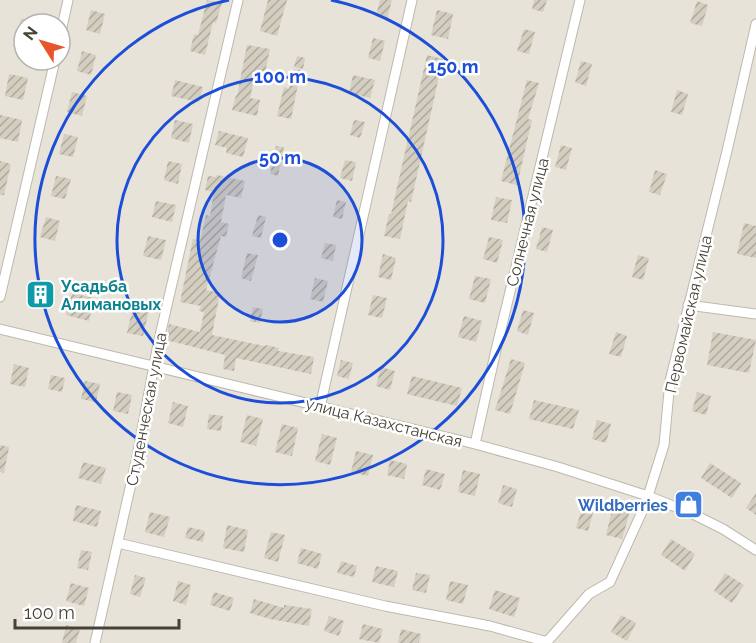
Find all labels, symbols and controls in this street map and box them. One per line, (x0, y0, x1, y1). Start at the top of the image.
north arrow (12, 12, 72, 72)
text: N (19, 23, 42, 44)
text: 150 m (428, 56, 479, 77)
text: 100 m (254, 66, 306, 87)
text: 50 m (259, 147, 301, 168)
street label: Солнечная улица (502, 156, 553, 288)
centre of rings (270, 230, 290, 250)
street label: Первомайская улица (661, 233, 716, 395)
place label: Усадьба Алимановых (60, 277, 162, 314)
building icon: Усадьба Алимановых (24, 279, 56, 311)
street label: Студенческая улица (122, 331, 171, 487)
street label: улица Казахстанская (304, 394, 464, 451)
shop icon: Wildberries (673, 489, 705, 521)
place label: Wildberries (578, 496, 668, 515)
scale bar (15, 592, 178, 630)
text: 100 m (24, 602, 75, 623)

